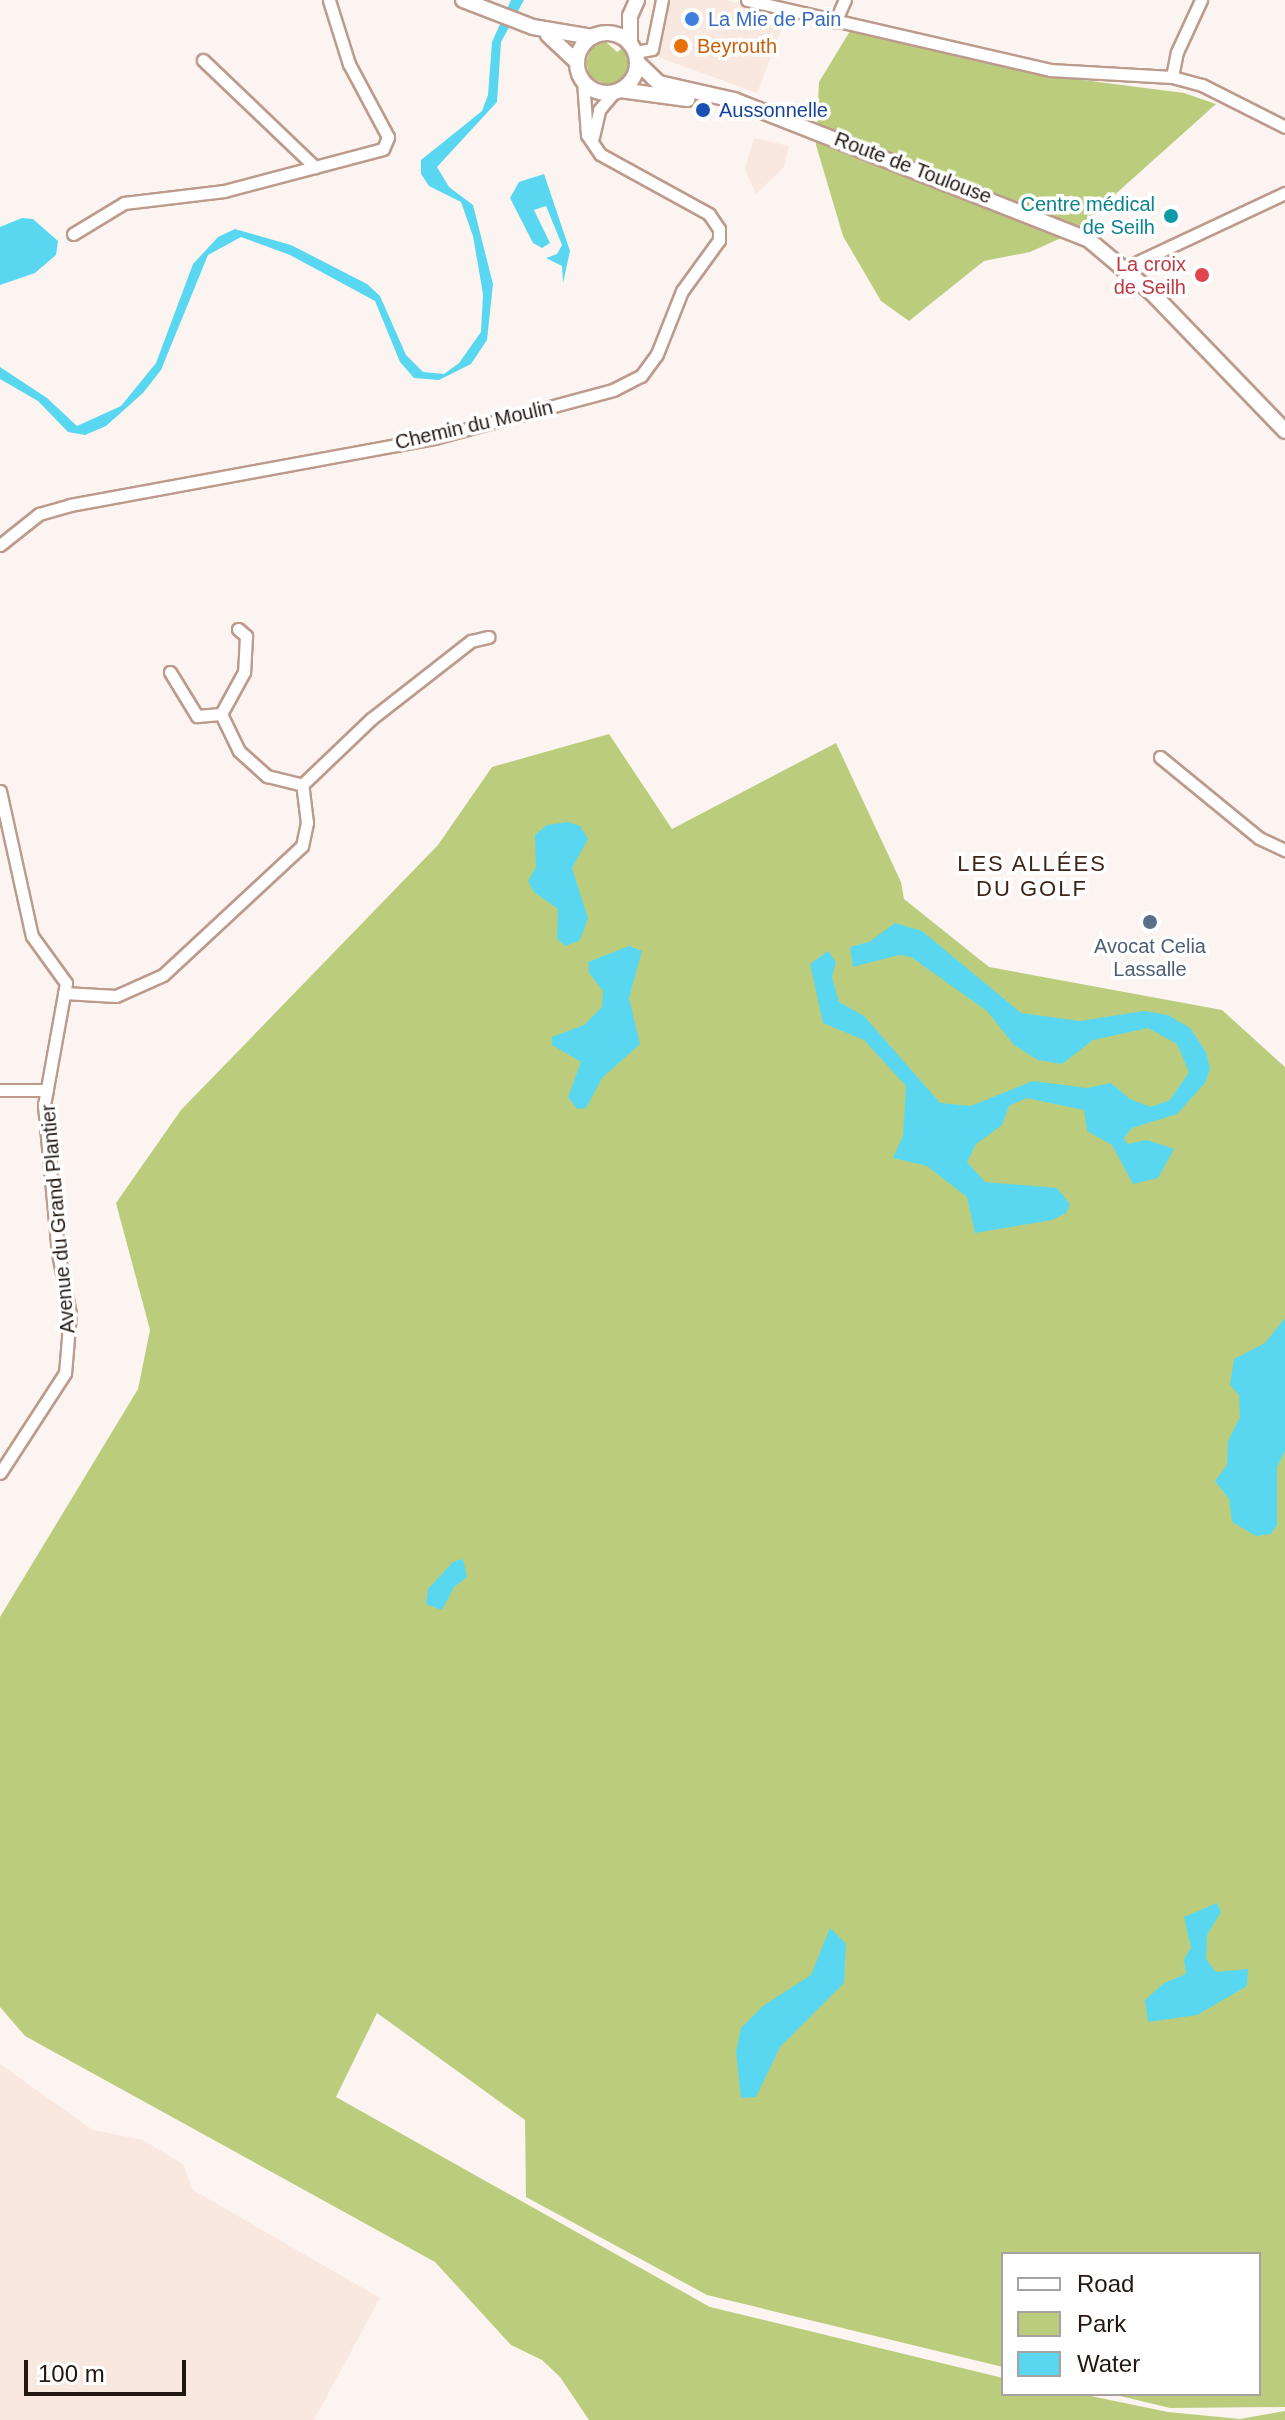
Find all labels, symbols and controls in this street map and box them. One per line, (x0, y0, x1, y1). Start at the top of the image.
place label: La Mie de Pain (708, 7, 841, 31)
marker: La Mie de Pain (683, 10, 701, 28)
place label: Beyrouth (697, 34, 777, 58)
marker: Beyrouth (672, 37, 690, 55)
place label: Aussonnelle (719, 98, 828, 122)
marker: Aussonnelle (694, 101, 712, 119)
street label: Route de Toulouse (831, 127, 995, 209)
place label: Centre médical de Seilh (1020, 192, 1155, 239)
marker: Centre médical de Seilh (1162, 207, 1180, 225)
place label: La croix de Seilh (1114, 252, 1186, 299)
marker: La croix de Seilh (1193, 266, 1211, 284)
street label: Chemin du Moulin (393, 395, 555, 455)
district label: LES ALLÉES DU GOLF (957, 850, 1107, 902)
marker: Avocat Celia Lassalle (1141, 913, 1159, 931)
place label: Avocat Celia Lassalle (1094, 934, 1206, 981)
street label: Avenue du Grand Plantier (36, 1103, 80, 1335)
legend (1001, 2252, 1261, 2396)
text: Road (1077, 2270, 1134, 2297)
text: Park (1077, 2310, 1126, 2337)
scale bar (28, 2344, 190, 2394)
text: Water (1077, 2350, 1140, 2377)
text: 100 m (38, 2360, 105, 2387)

